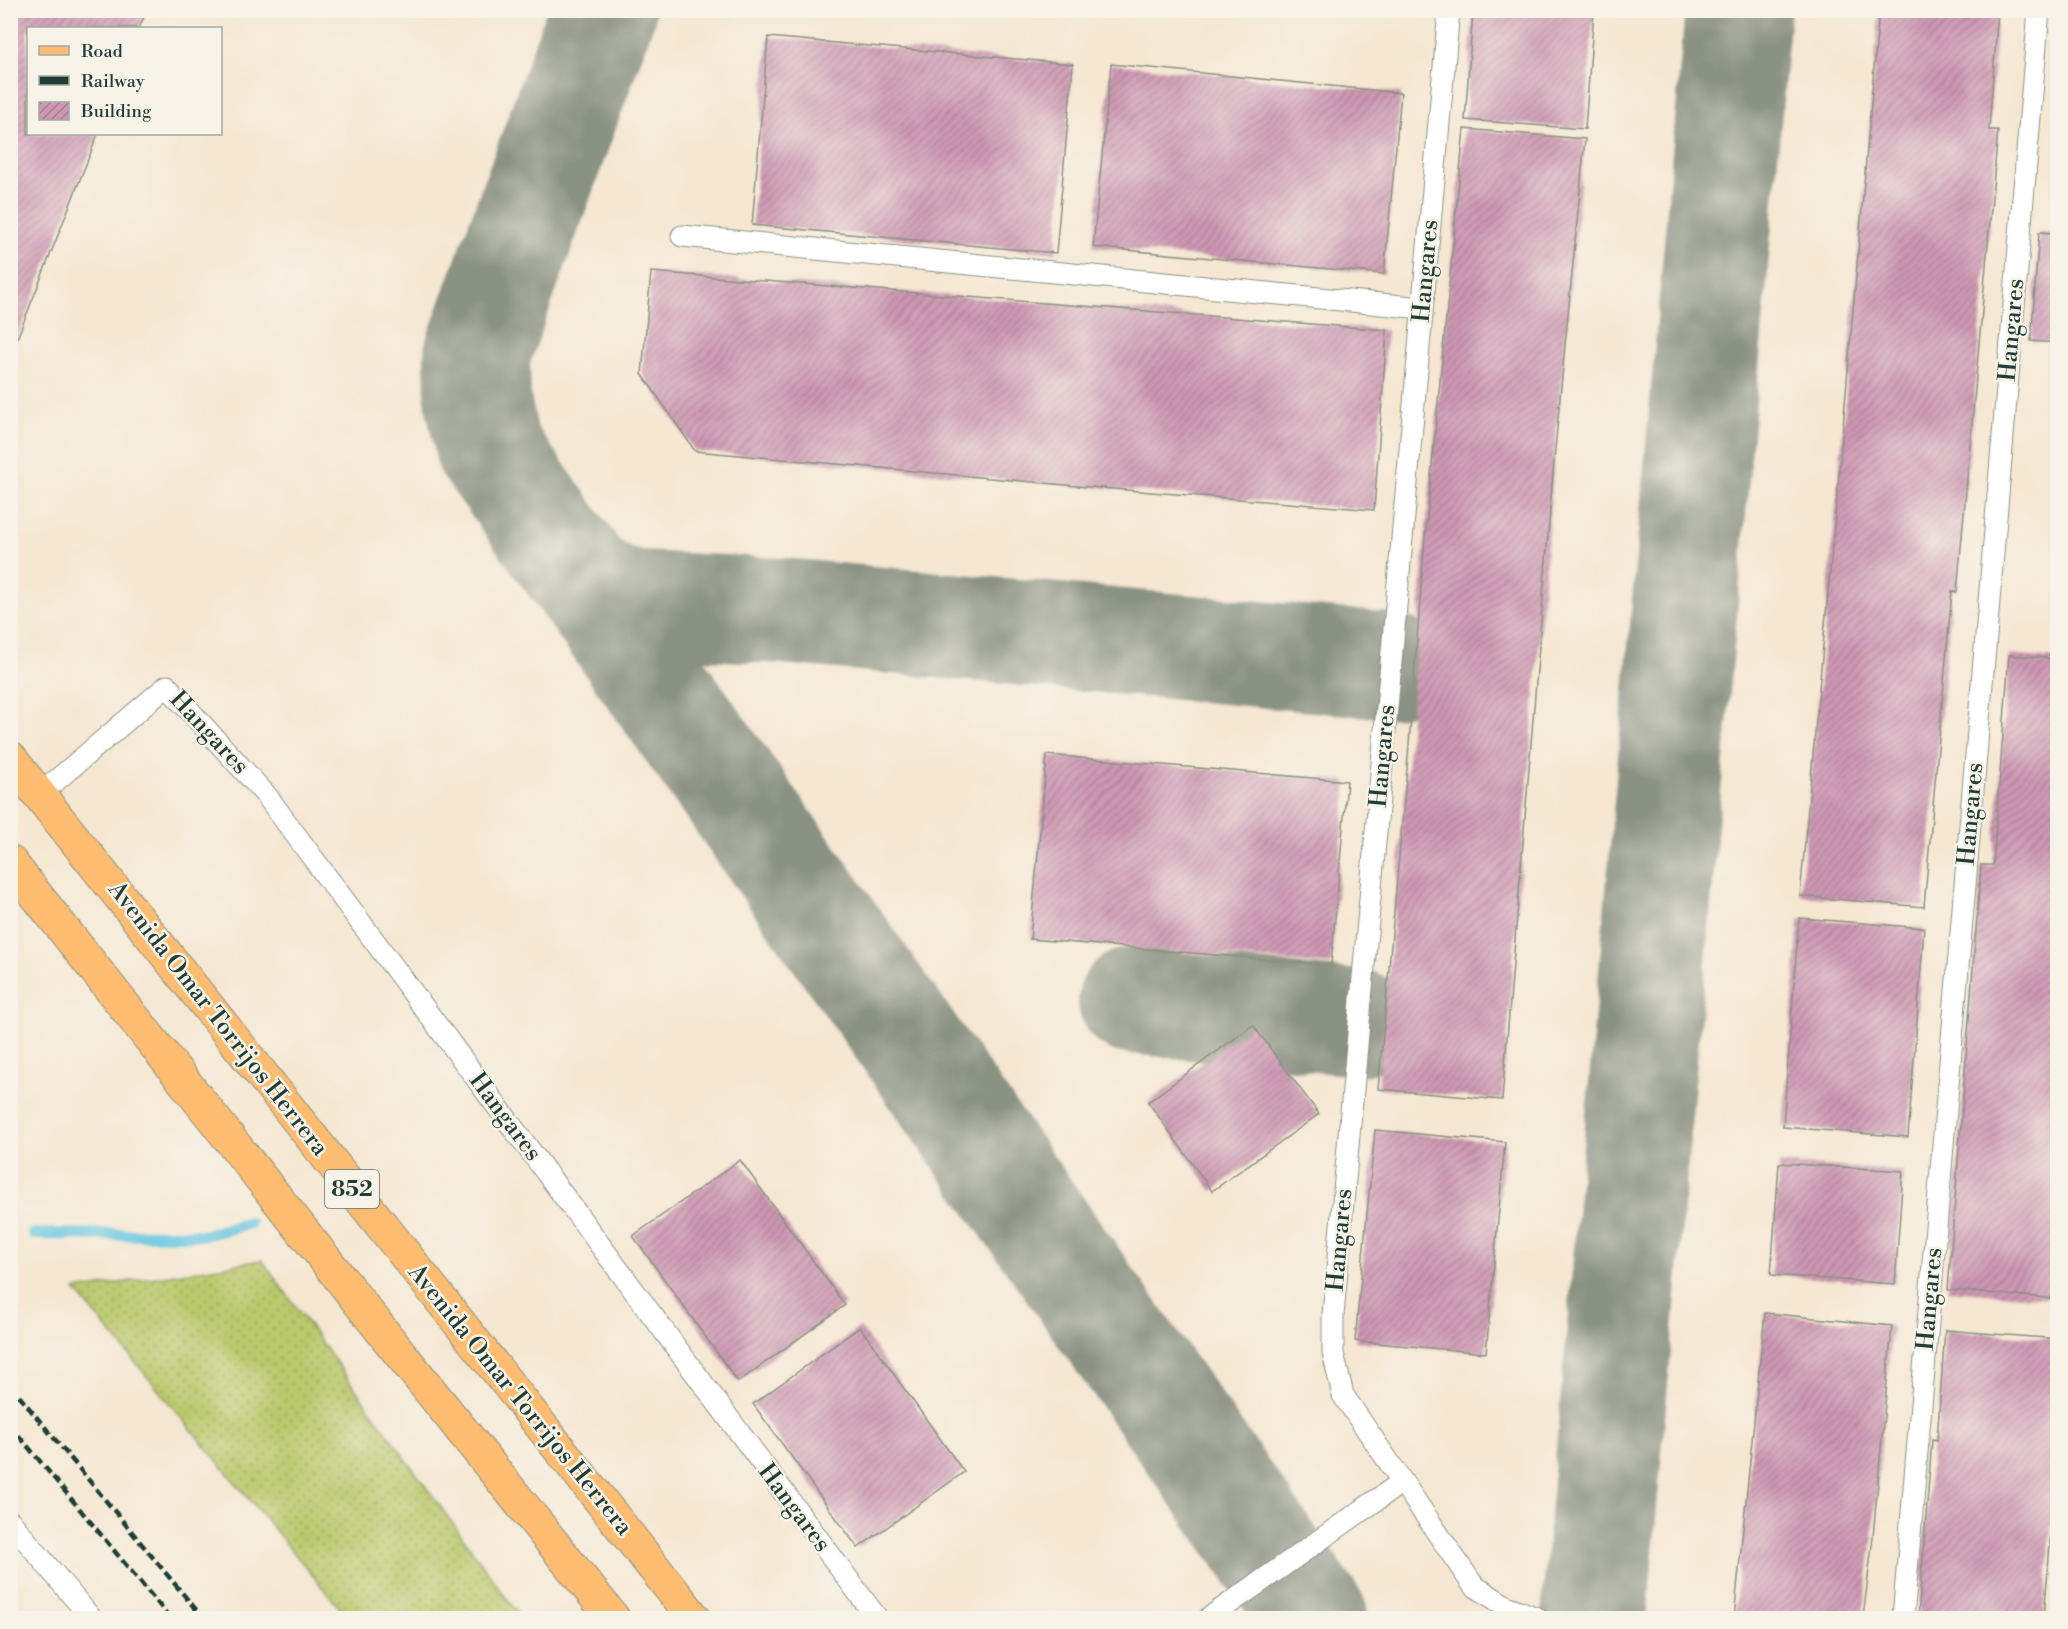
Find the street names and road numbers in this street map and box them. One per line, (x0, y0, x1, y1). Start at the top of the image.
street label: Hangares (1407, 218, 1445, 324)
street label: Hangares (1993, 277, 2031, 383)
street label: Hangares (163, 685, 255, 781)
street label: Hangares (1364, 703, 1402, 809)
street label: Hangares (1952, 761, 1990, 867)
street label: Avenida Omar Torrijos Herrera (101, 875, 335, 1163)
street label: Hangares (462, 1067, 548, 1167)
road number: 852 (325, 1170, 379, 1208)
street label: Hangares (1321, 1187, 1359, 1293)
street label: Hangares (1911, 1246, 1949, 1352)
street label: Avenida Omar Torrijos Herrera (401, 1258, 639, 1542)
street label: Hangares (751, 1458, 837, 1558)

